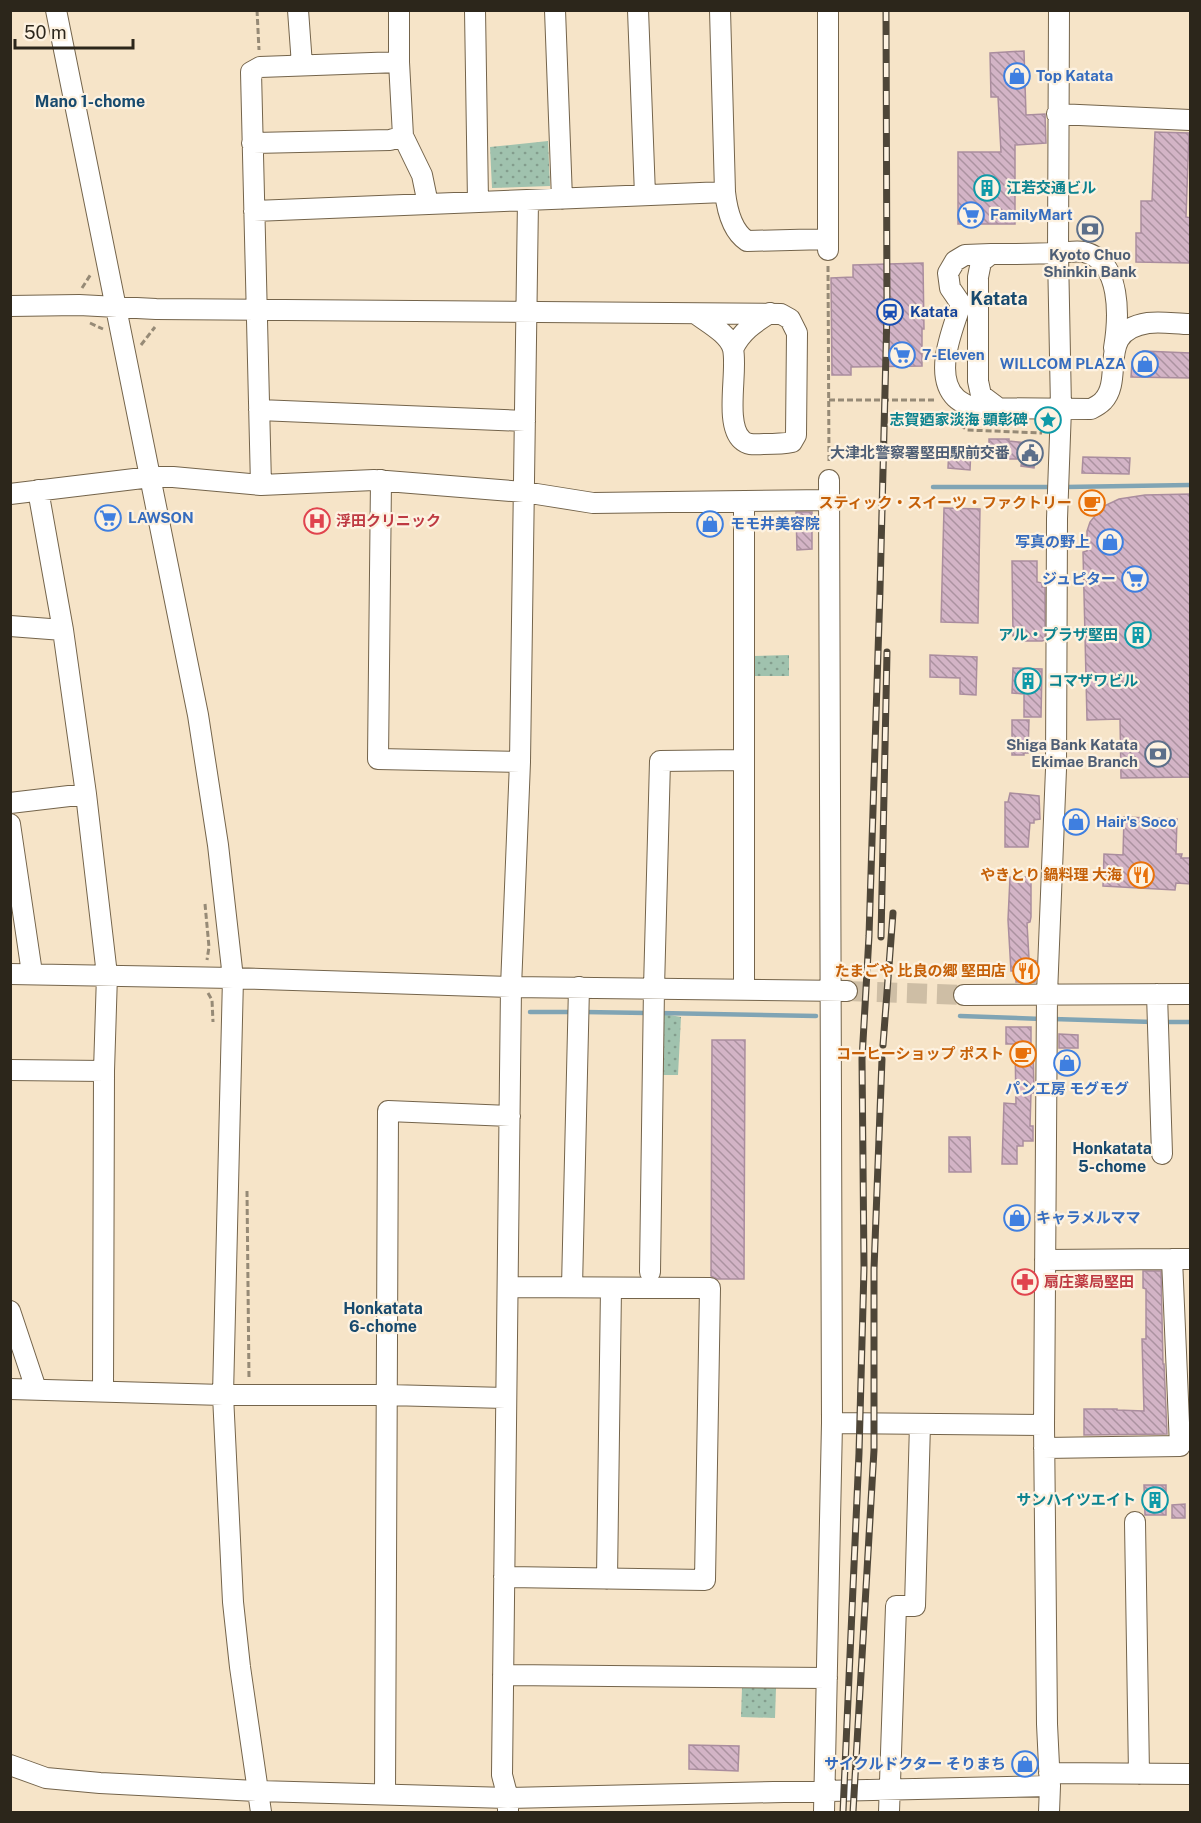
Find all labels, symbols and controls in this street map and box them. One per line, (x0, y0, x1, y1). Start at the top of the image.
scale bar (15, 12, 134, 50)
text: 50 m (24, 22, 67, 43)
shop icon: Top Katata (1002, 61, 1032, 91)
place label: Top Katata (1036, 67, 1113, 84)
district label: Mano 1-chome (35, 92, 145, 111)
building icon: 江若交通ビル (972, 173, 1002, 203)
place label: 江若交通ビル (1006, 179, 1096, 196)
supermarket icon: FamilyMart (956, 200, 986, 230)
place label: FamilyMart (990, 206, 1073, 223)
bank icon: Kyoto Chuo Shinkin Bank (1075, 214, 1105, 244)
place label: Kyoto Chuo Shinkin Bank (1043, 246, 1137, 280)
district label: Katata (970, 288, 1028, 309)
station icon: Katata (875, 297, 905, 327)
place label: Katata (910, 303, 958, 320)
supermarket icon: 7-Eleven (887, 340, 917, 370)
place label: 7-Eleven (922, 346, 985, 363)
shop icon: WILLCOM PLAZA (1130, 349, 1160, 379)
place label: WILLCOM PLAZA (1000, 355, 1126, 372)
place icon: 志賀廼家淡海 顕彰碑 (1033, 405, 1063, 435)
place label: 志賀廼家淡海 顕彰碑 (890, 411, 1028, 428)
public building icon: 大津北警察署堅田駅前交番 (1015, 438, 1045, 468)
place label: 大津北警察署堅田駅前交番 (830, 444, 1010, 461)
cafe icon: スティック・スイーツ・ファクトリー (1077, 488, 1107, 518)
place label: スティック・スイーツ・ファクトリー (818, 494, 1072, 511)
supermarket icon: LAWSON (93, 503, 123, 533)
hospital icon: 浮田クリニック (302, 506, 332, 536)
place label: LAWSON (128, 509, 194, 526)
shop icon: モモ井美容院 (695, 509, 725, 539)
place label: 浮田クリニック (336, 512, 441, 529)
place label: モモ井美容院 (730, 515, 820, 532)
shop icon: 写真の野上 (1095, 527, 1125, 557)
place label: 写真の野上 (1015, 533, 1090, 550)
supermarket icon: ジュピター (1120, 564, 1150, 594)
place label: ジュピター (1042, 570, 1116, 587)
building icon: アル・プラザ堅田 (1123, 620, 1153, 650)
place label: アル・プラザ堅田 (998, 626, 1118, 643)
building icon: コマザワビル (1013, 666, 1043, 696)
place label: コマザワビル (1048, 672, 1138, 689)
place label: Shiga Bank Katata Ekimae Branch (1006, 736, 1138, 770)
bank icon: Shiga Bank Katata Ekimae Branch (1143, 739, 1173, 769)
shop icon: Hair's Soco (1061, 807, 1091, 837)
place label: Hair's Soco (1096, 813, 1177, 830)
restaurant icon: やきとり 鍋料理 大海 (1126, 860, 1156, 890)
place label: やきとり 鍋料理 大海 (980, 866, 1122, 883)
restaurant icon: たまごや 比良の郷 堅田店 (1011, 956, 1041, 986)
place label: たまごや 比良の郷 堅田店 (835, 962, 1006, 979)
cafe icon: コーヒーショップ ポスト (1008, 1039, 1038, 1069)
place label: コーヒーショップ ポスト (836, 1045, 1004, 1062)
shop icon: パン工房 モグモグ (1052, 1048, 1082, 1078)
place label: パン工房 モグモグ (1005, 1080, 1129, 1097)
district label: Honkatata 5-chome (1072, 1139, 1152, 1176)
shop icon: キャラメルママ (1002, 1203, 1032, 1233)
place label: キャラメルママ (1036, 1209, 1141, 1226)
pharmacy icon: 扇庄薬局堅田 (1010, 1267, 1040, 1297)
place label: 扇庄薬局堅田 (1044, 1273, 1134, 1290)
district label: Honkatata 6-chome (343, 1299, 423, 1336)
building icon: サンハイツエイト (1140, 1485, 1170, 1515)
place label: サンハイツエイト (1016, 1491, 1136, 1508)
shop icon: サイクルドクター そりまち (1010, 1749, 1040, 1779)
place label: サイクルドクター そりまち (824, 1755, 1006, 1772)

